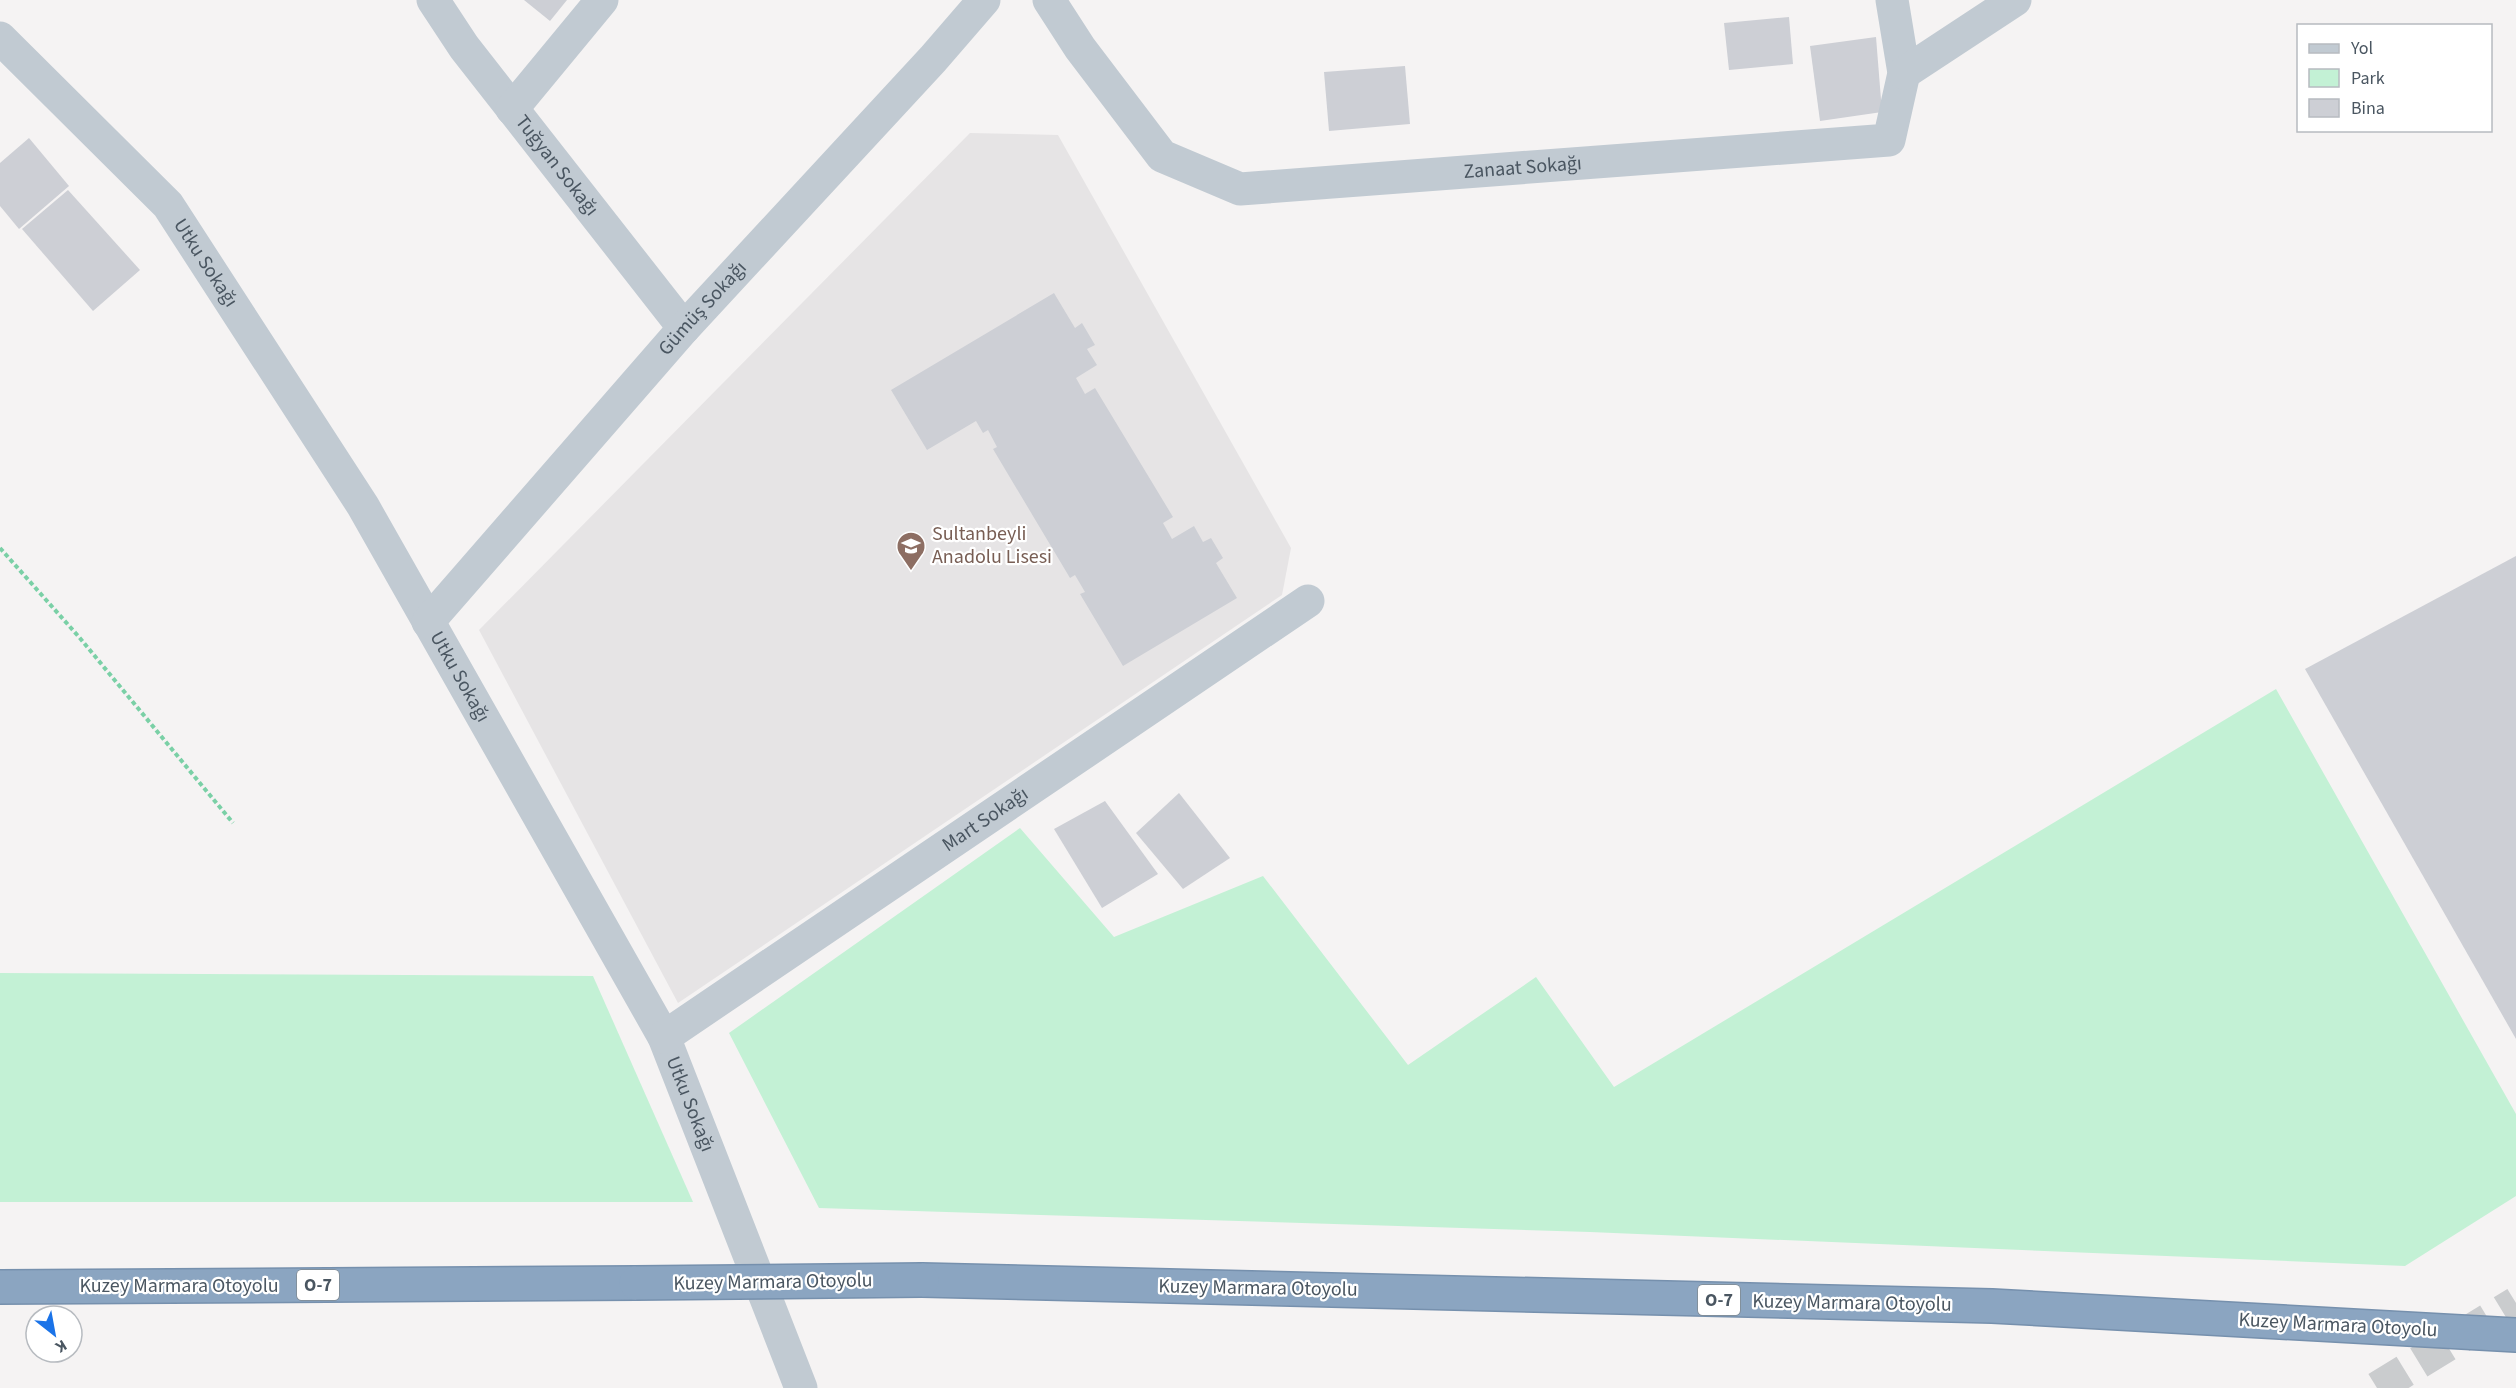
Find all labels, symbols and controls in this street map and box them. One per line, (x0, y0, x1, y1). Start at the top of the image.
legend (2297, 24, 2492, 132)
text: Yol (2350, 36, 2373, 61)
text: Park (2351, 66, 2385, 91)
text: Bina (2351, 96, 2385, 121)
street label: Tuğyan Sokağı (508, 109, 605, 222)
street label: Zanaat Sokağı (1463, 149, 1583, 186)
street label: Utku Sokağı (166, 213, 245, 313)
street label: Gümüş Sokağı (652, 255, 753, 362)
place label: Sultanbeyli Anadolu Lisesi (932, 520, 1052, 571)
school or university icon: Sultanbeyli Anadolu Lisesi (895, 530, 927, 572)
street label: Utku Sokağı (423, 626, 497, 728)
street label: Mart Sokağı (937, 780, 1034, 859)
street label: Utku Sokağı (659, 1052, 722, 1156)
street label: Kuzey Marmara Otoyolu (673, 1266, 873, 1298)
road number: O-7 (297, 1270, 339, 1300)
street label: Kuzey Marmara Otoyolu (79, 1272, 279, 1300)
street label: Kuzey Marmara Otoyolu (1158, 1272, 1358, 1304)
road number: O-7 (1698, 1285, 1740, 1315)
street label: Kuzey Marmara Otoyolu (1752, 1287, 1952, 1319)
north arrow (24, 1304, 84, 1364)
street label: Kuzey Marmara Otoyolu (2238, 1306, 2438, 1344)
text: K (51, 1334, 71, 1358)

